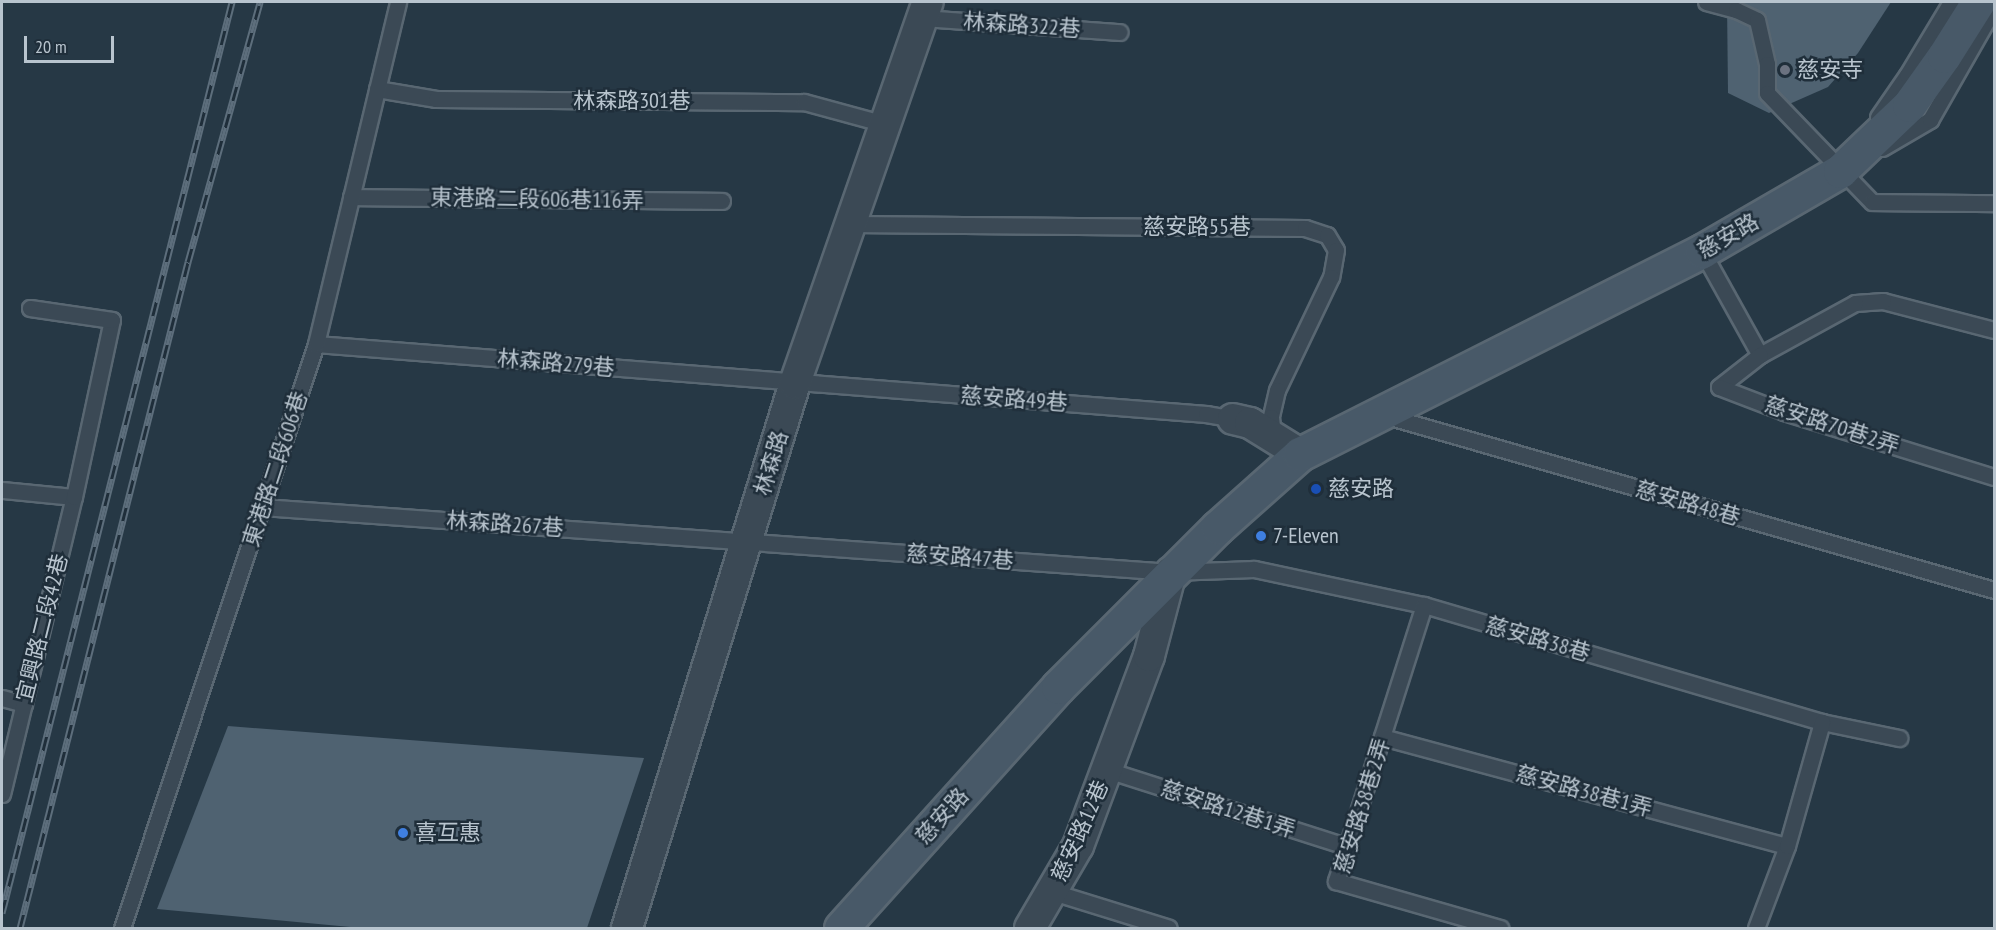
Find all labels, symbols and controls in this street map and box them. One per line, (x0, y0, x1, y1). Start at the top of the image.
street label: 林森路322巷 (962, 8, 1082, 42)
scale bar (27, 24, 117, 62)
text: 20 m (35, 35, 67, 58)
place label: 慈安寺 (1797, 57, 1863, 83)
marker: 慈安寺 (1778, 63, 1792, 77)
street label: 林森路301巷 (573, 88, 691, 114)
street label: 東港路二段606巷116弄 (430, 184, 644, 214)
street label: 慈安路 (1693, 208, 1763, 264)
street label: 慈安路55巷 (1143, 214, 1251, 240)
street label: 林森路279巷 (496, 345, 616, 381)
street label: 慈安路49巷 (959, 382, 1069, 416)
street label: 東港路二段606巷 (237, 388, 313, 550)
street label: 慈安路70巷2弄 (1761, 391, 1903, 459)
street label: 林森路 (749, 428, 793, 498)
street label: 慈安路48巷 (1633, 475, 1743, 531)
place label: 慈安路 (1328, 476, 1394, 502)
marker: 慈安路 (1309, 482, 1323, 496)
street label: 林森路267巷 (445, 507, 565, 541)
place label: 7-Eleven (1273, 523, 1339, 549)
marker: 7-Eleven (1254, 529, 1268, 543)
street label: 慈安路47巷 (905, 540, 1015, 574)
street label: 宜興路二段42巷 (11, 551, 73, 705)
street label: 慈安路38巷 (1483, 611, 1593, 667)
street label: 慈安路38巷2弄 (1329, 735, 1395, 877)
street label: 慈安路38巷1弄 (1513, 760, 1655, 822)
street label: 慈安路12巷1弄 (1157, 775, 1299, 843)
street label: 慈安路12巷 (1046, 776, 1114, 886)
street label: 慈安路 (910, 783, 974, 849)
place label: 喜互惠 (415, 820, 481, 846)
marker: 喜互惠 (396, 826, 410, 840)

